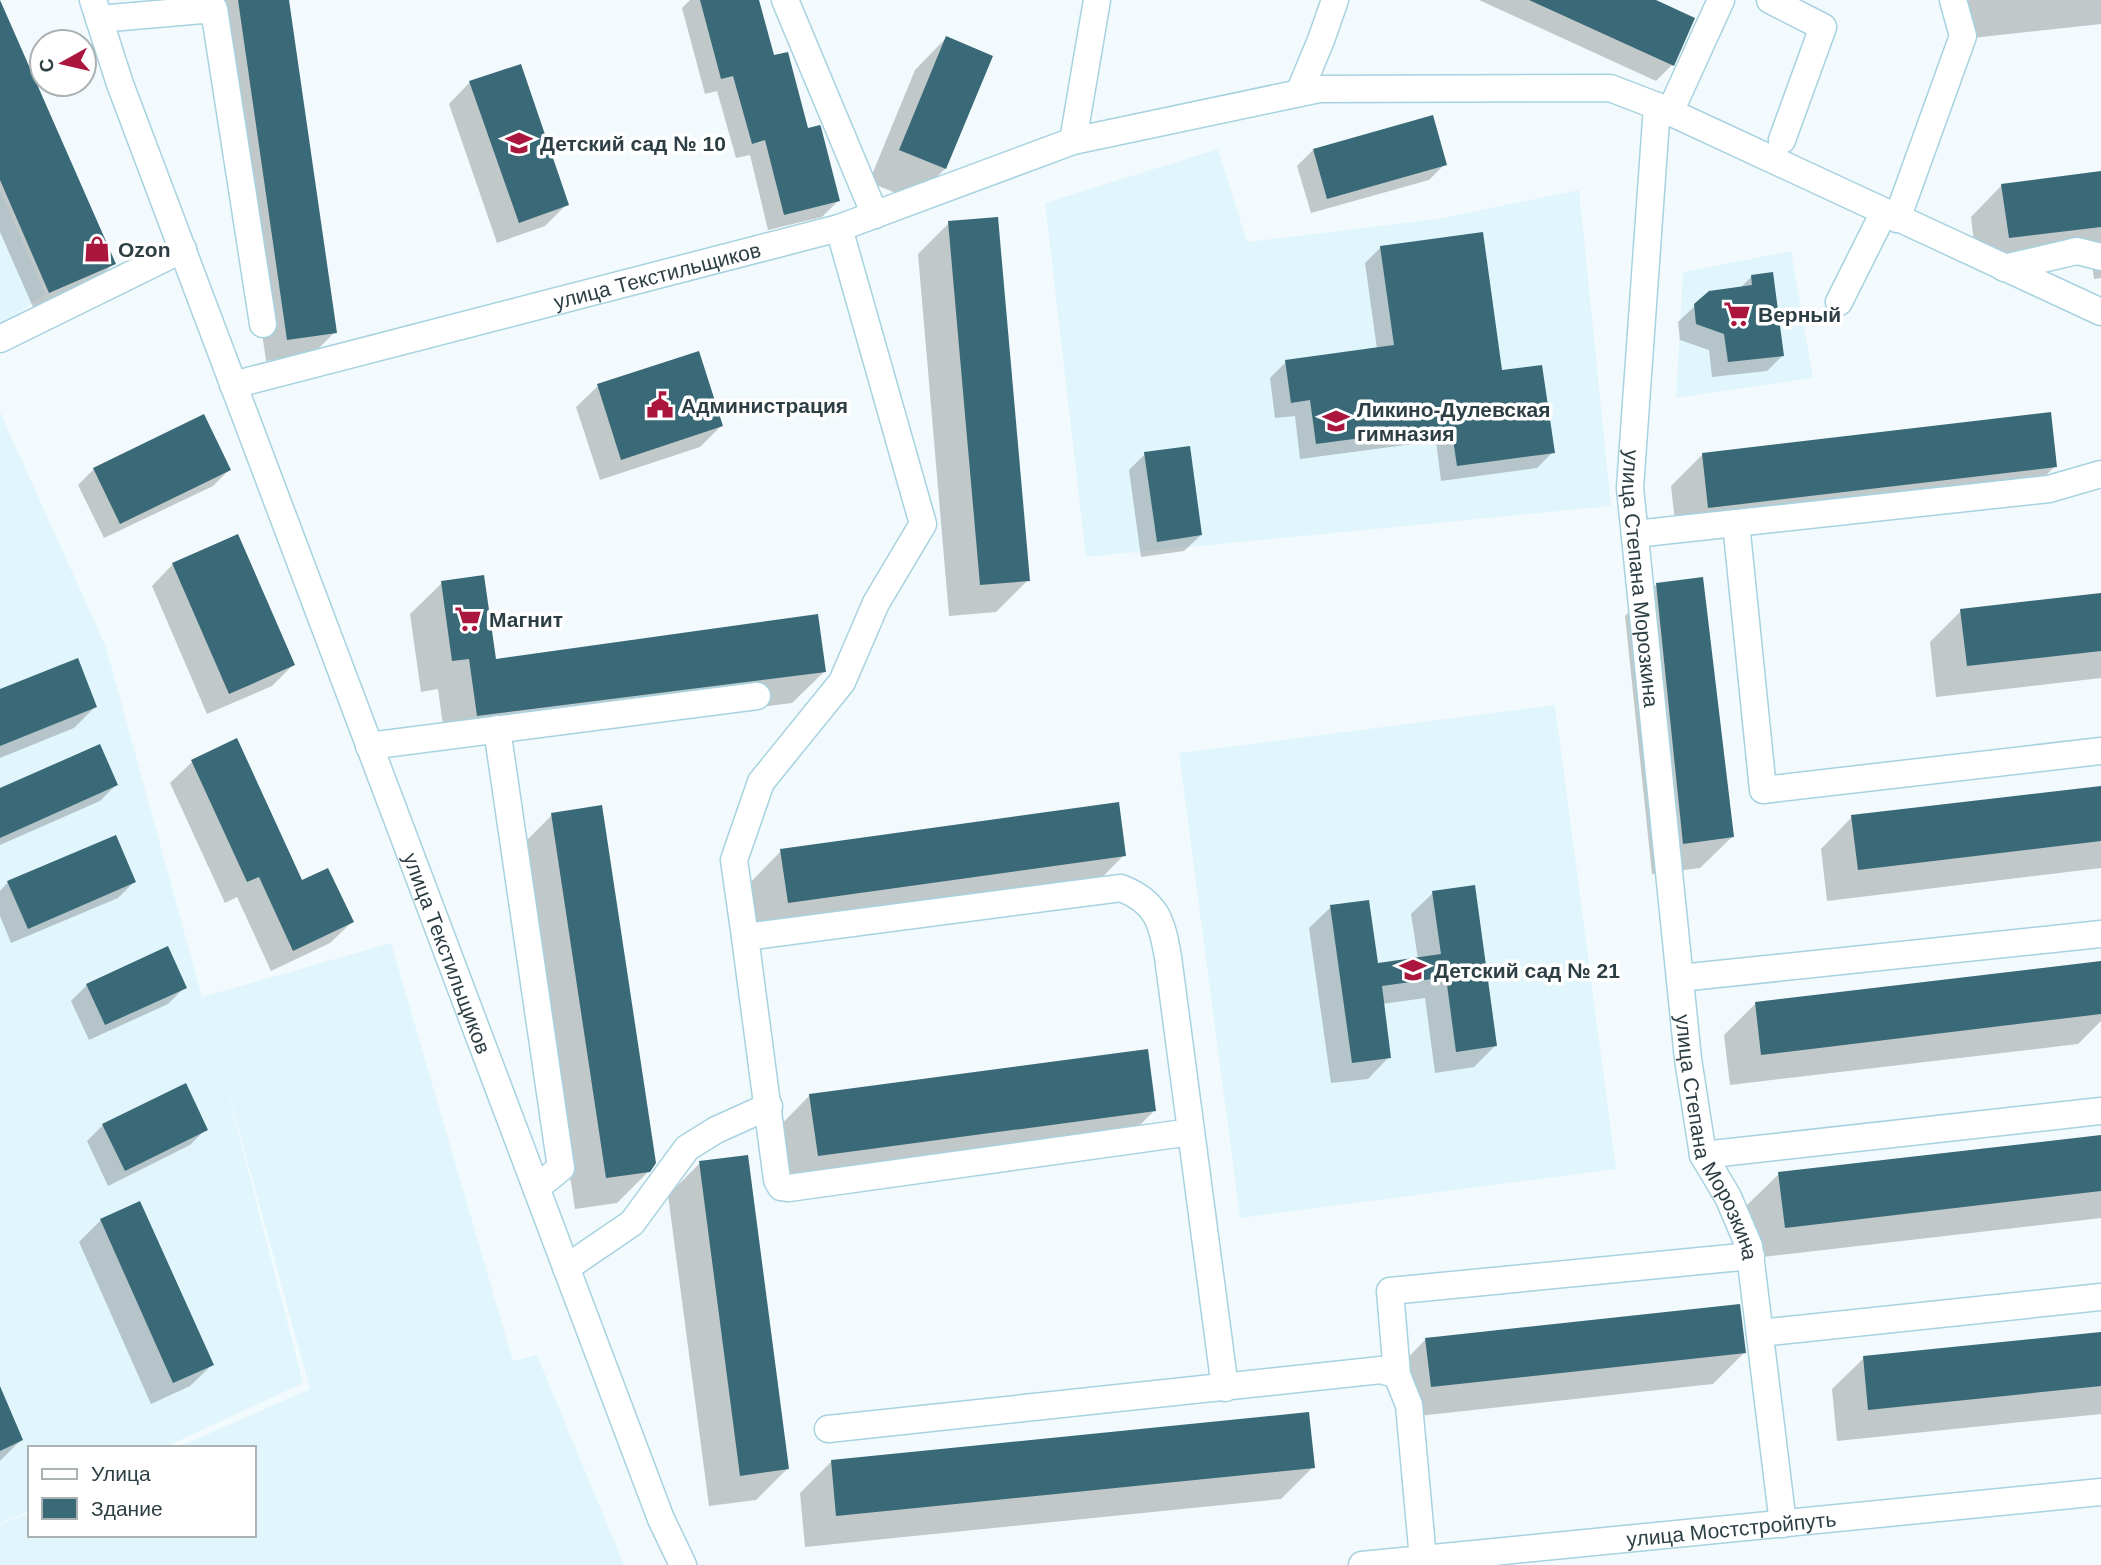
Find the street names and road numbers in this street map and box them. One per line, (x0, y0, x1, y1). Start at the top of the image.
street label: улица Текстильщиков (551, 237, 763, 313)
street label: улица Степана Морозкина (1618, 449, 1664, 709)
street label: улица Текстильщиков (399, 849, 496, 1057)
street label: улица Степана Морозкина (1672, 1013, 1762, 1262)
street label: улица Мостстройпуть (1625, 1507, 1837, 1550)

